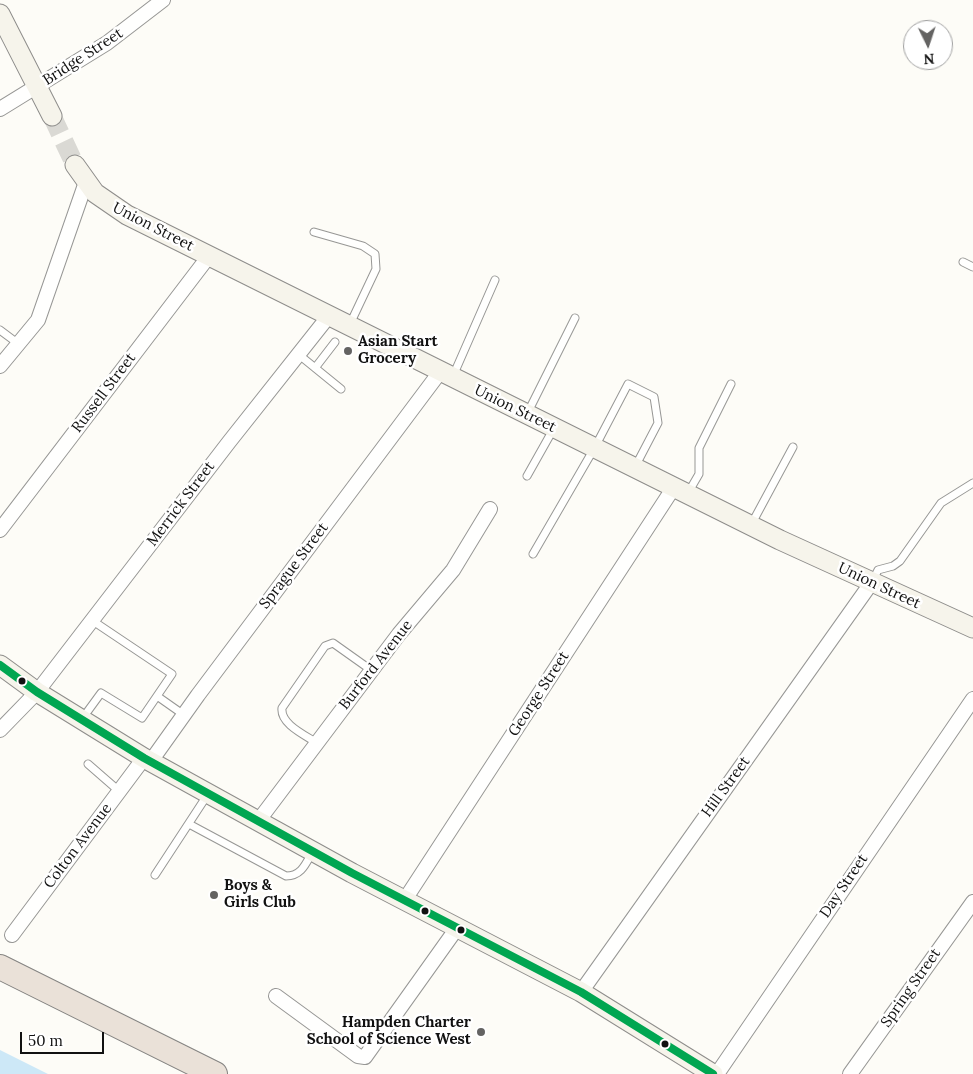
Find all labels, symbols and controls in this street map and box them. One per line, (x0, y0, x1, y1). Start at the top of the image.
north arrow (903, 20, 953, 70)
street label: Bridge Street (40, 24, 126, 90)
text: N (923, 50, 935, 68)
street label: Union Street (109, 199, 197, 255)
place label: Asian Start Grocery (358, 333, 438, 368)
marker: Asian Start Grocery (342, 345, 354, 357)
street label: Russell Street (68, 350, 140, 436)
street label: Union Street (471, 381, 559, 437)
street label: Merrick Street (143, 458, 219, 550)
street label: Sprague Street (256, 519, 332, 613)
street label: Union Street (835, 559, 923, 613)
street label: Burford Avenue (335, 617, 417, 713)
street label: George Street (505, 648, 573, 740)
unlabelled marker (17, 676, 27, 686)
street label: Hill Street (698, 753, 754, 821)
street label: Colton Avenue (40, 800, 116, 892)
street label: Day Street (816, 851, 872, 921)
place label: Boys & Girls Club (224, 877, 296, 912)
marker: Boys & Girls Club (208, 889, 220, 901)
unlabelled marker (420, 906, 430, 916)
unlabelled marker (456, 925, 466, 935)
street label: Spring Street (877, 945, 945, 1031)
place label: Hampden Charter School of Science West (307, 1014, 471, 1049)
scale bar (22, 1022, 106, 1054)
marker: Hampden Charter School of Science West (475, 1026, 487, 1038)
text: 50 m (28, 1031, 63, 1050)
unlabelled marker (660, 1039, 670, 1049)

